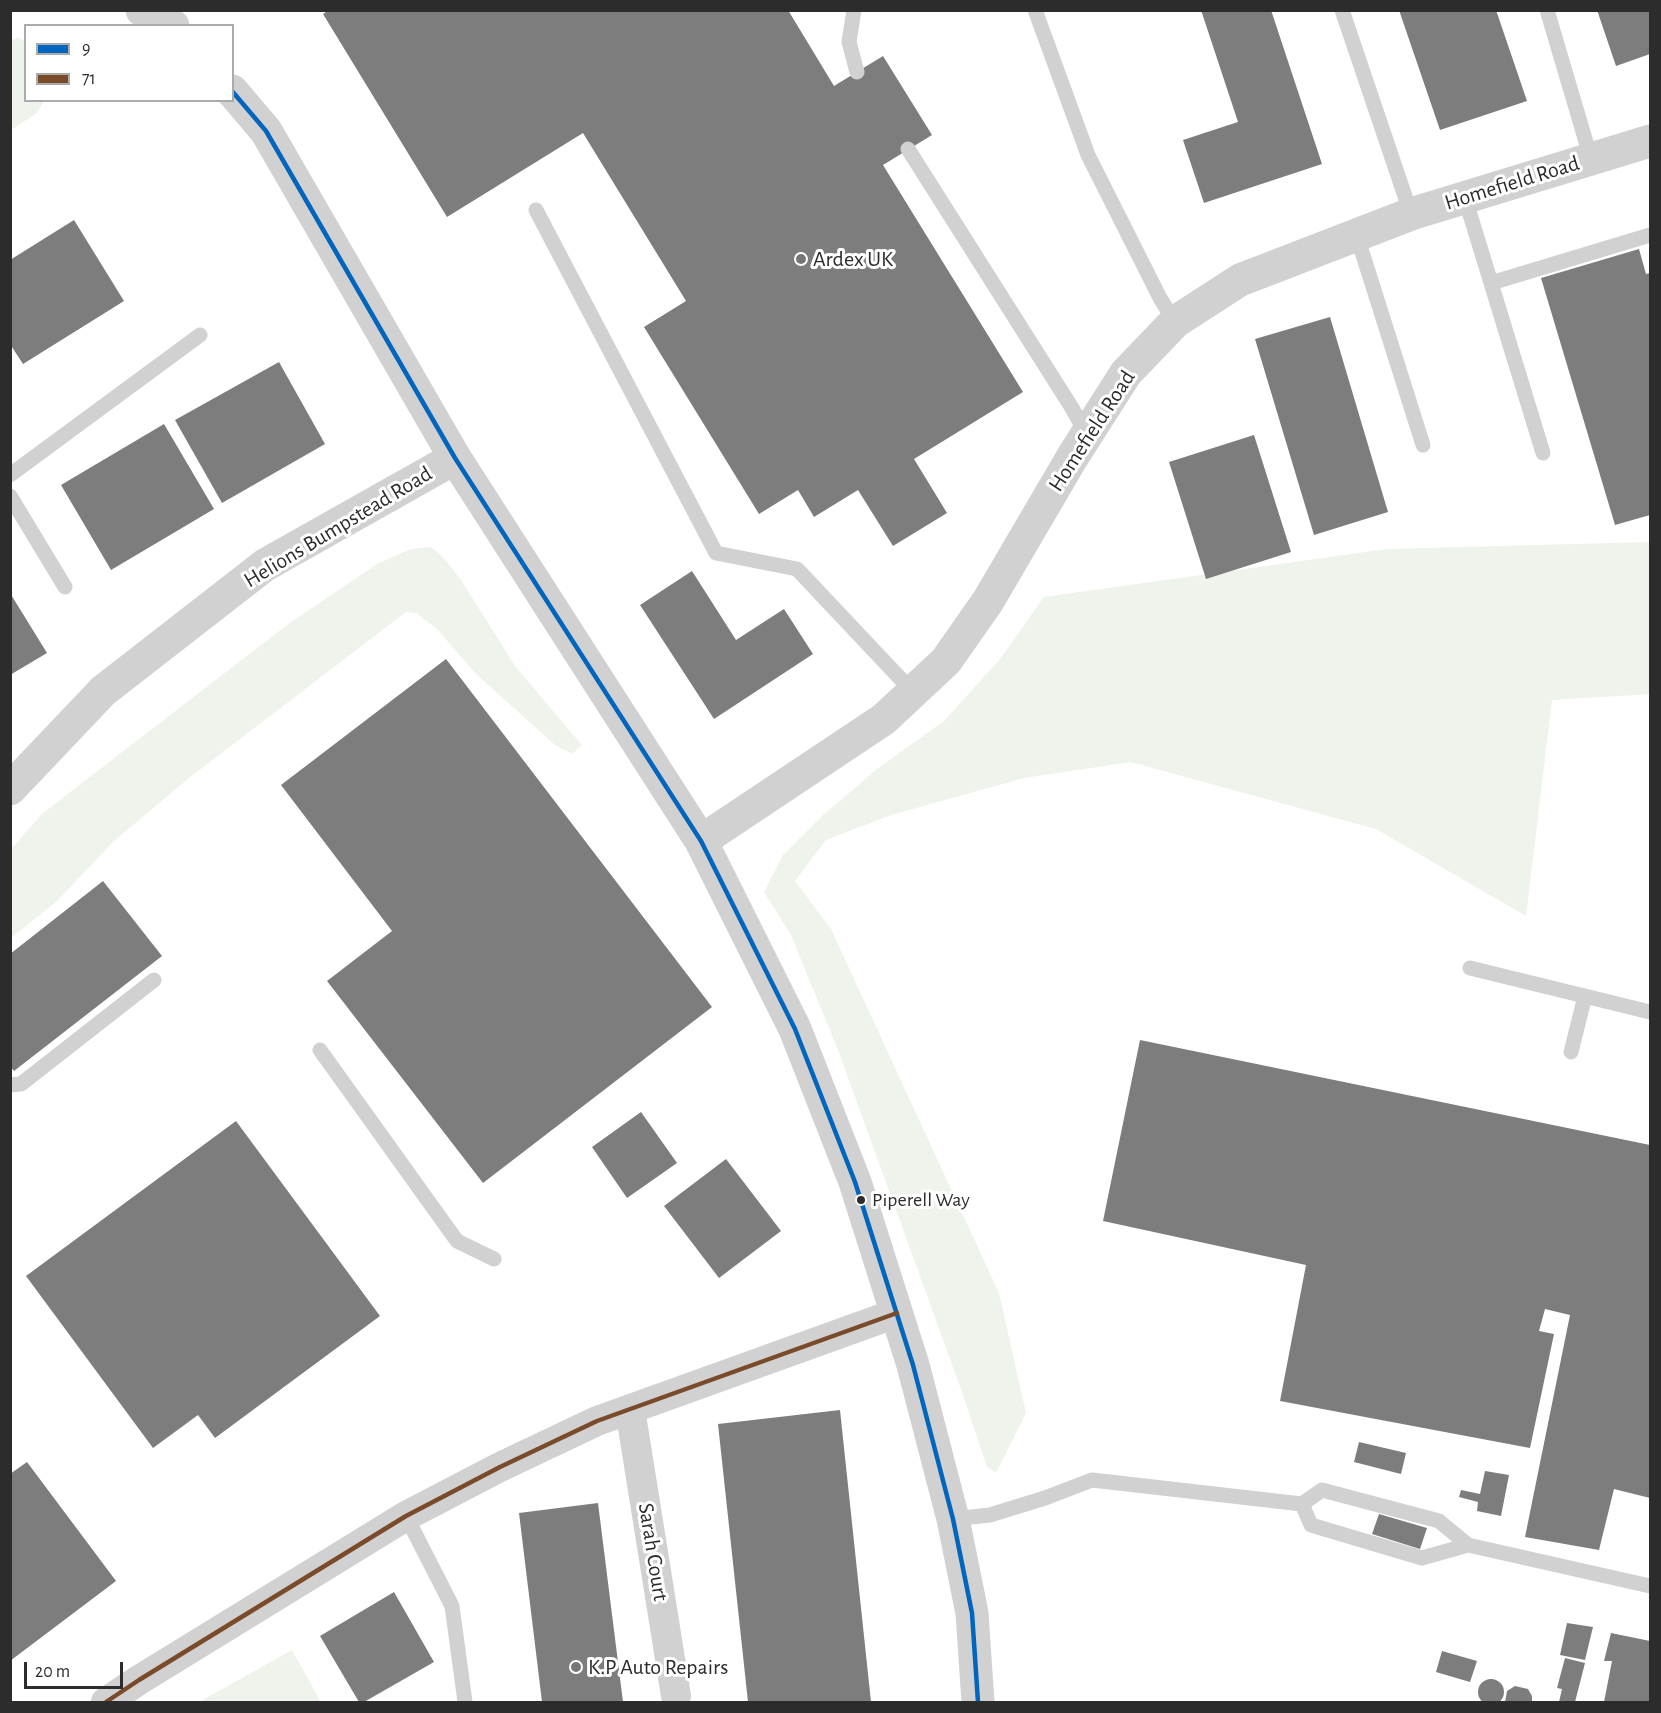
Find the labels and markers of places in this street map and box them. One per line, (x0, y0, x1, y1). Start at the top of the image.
place label: Ardex UK (813, 246, 893, 272)
marker: Ardex UK (794, 252, 808, 266)
place label: Piperell Way (872, 1188, 970, 1212)
marker: Piperell Way (855, 1194, 867, 1206)
place label: K.P Auto Repairs (588, 1654, 728, 1680)
marker: K.P Auto Repairs (569, 1660, 583, 1674)

